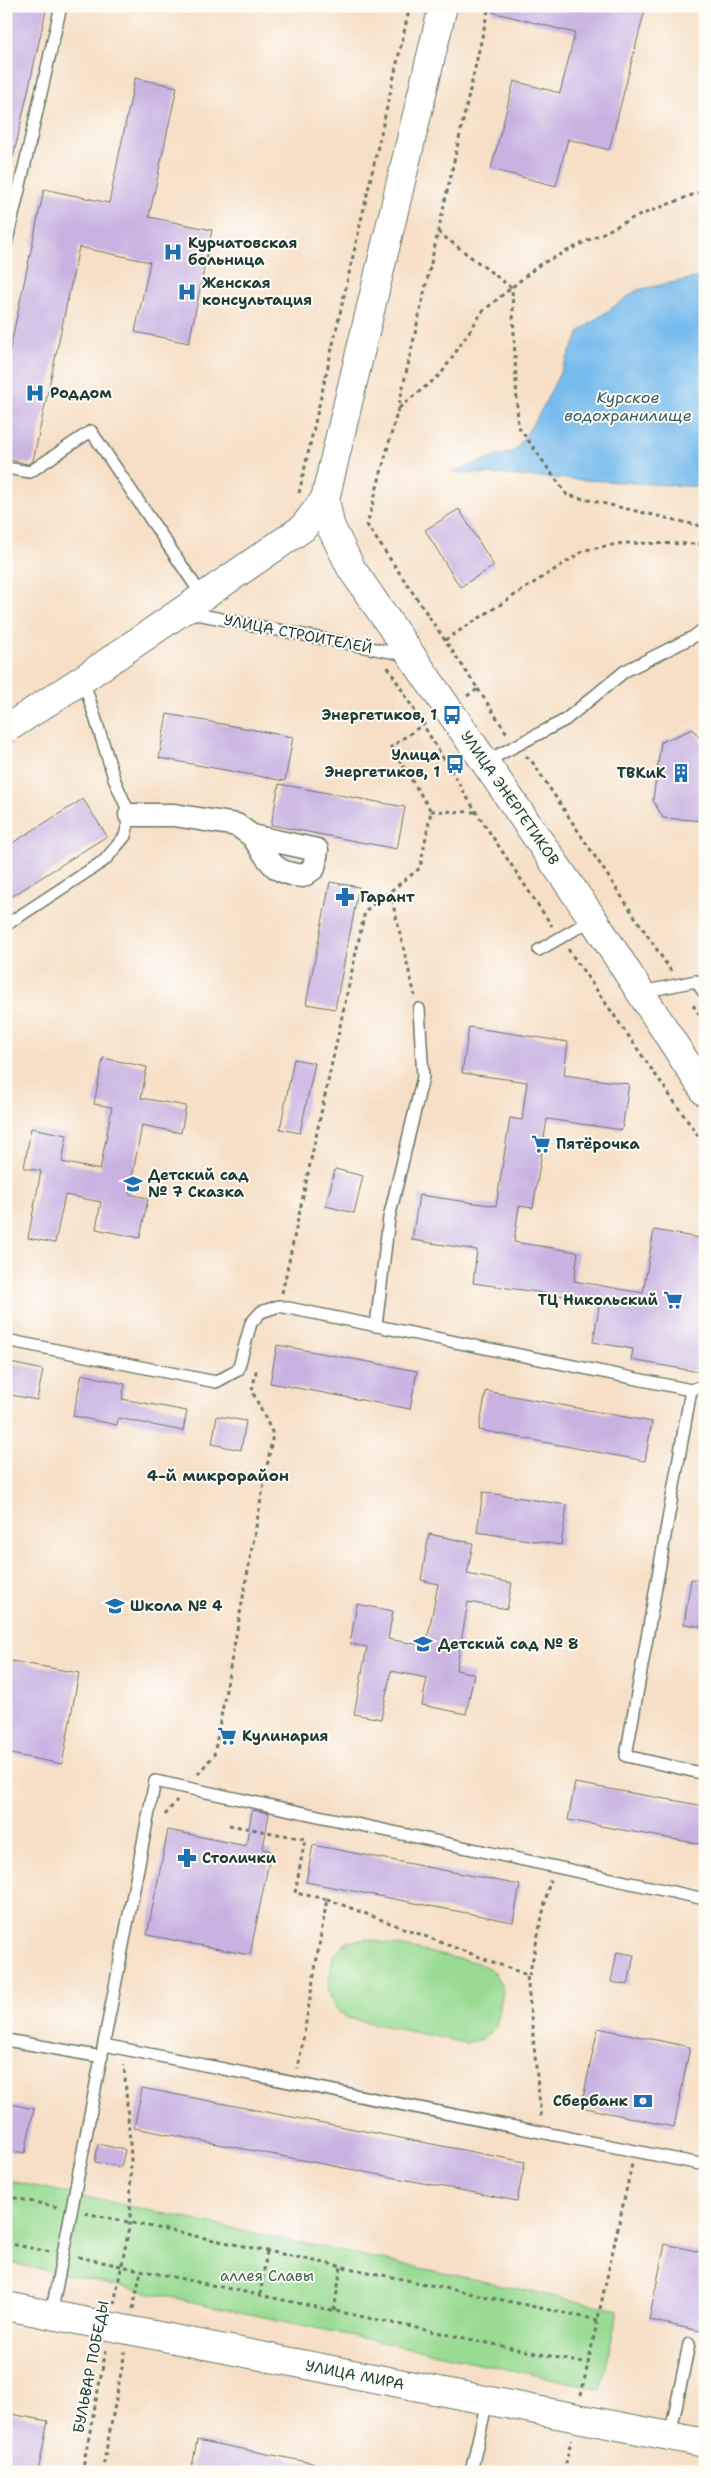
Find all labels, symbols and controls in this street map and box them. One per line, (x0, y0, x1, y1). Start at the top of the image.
place label: Курчатовская больница (188, 233, 298, 270)
hospital icon: Курчатовская больница (162, 241, 184, 263)
place label: Женская консультация (202, 273, 312, 310)
hospital icon: Женская консультация (176, 281, 198, 303)
hospital icon: Роддом (24, 382, 46, 404)
place label: Роддом (50, 383, 112, 403)
water label: Курское водохранилище (564, 387, 692, 426)
street label: УЛИЦА СТРОИТЕЛЕЙ (222, 609, 374, 658)
bus stop icon: Энергетиков, 1 (441, 704, 463, 726)
place label: Энергетиков, 1 (322, 705, 437, 725)
street label: УЛИЦА ЭНЕРГЕТИКОВ (456, 727, 564, 869)
place label: Улица Энергетиков, 1 (325, 745, 441, 782)
bus stop icon: Улица Энергетиков, 1 (444, 753, 466, 775)
building icon: ТВКиК (670, 762, 692, 784)
place label: ТВКиК (617, 763, 667, 783)
pharmacy icon: Гарант (334, 886, 356, 908)
place label: Гарант (360, 887, 415, 907)
supermarket icon: Пятёрочка (530, 1133, 552, 1155)
place label: Пятёрочка (556, 1134, 640, 1154)
place label: Детский сад № 7 Сказка (148, 1165, 249, 1202)
school or university icon: Детский сад № 7 Сказка (122, 1173, 144, 1195)
supermarket icon: ТЦ Никольский (662, 1289, 684, 1311)
place label: ТЦ Никольский (538, 1290, 659, 1310)
district label: 4-й микрорайон (147, 1465, 289, 1486)
school or university icon: Школа № 4 (104, 1595, 126, 1617)
place label: Школа № 4 (130, 1596, 223, 1616)
school or university icon: Детский сад № 8 (412, 1633, 434, 1655)
place label: Детский сад № 8 (438, 1634, 579, 1654)
supermarket icon: Кулинария (216, 1725, 238, 1747)
place label: Кулинария (242, 1726, 329, 1746)
pharmacy icon: Столички (176, 1847, 198, 1869)
place label: Столички (202, 1848, 277, 1868)
bank icon: Сбербанк (632, 2090, 654, 2112)
place label: Сбербанк (553, 2091, 629, 2111)
park label: аллея Славы (220, 2266, 314, 2286)
street label: БУЛЬВАР ПОБЕДЫ (68, 2299, 114, 2435)
street label: УЛИЦА МИРА (304, 2356, 406, 2394)

